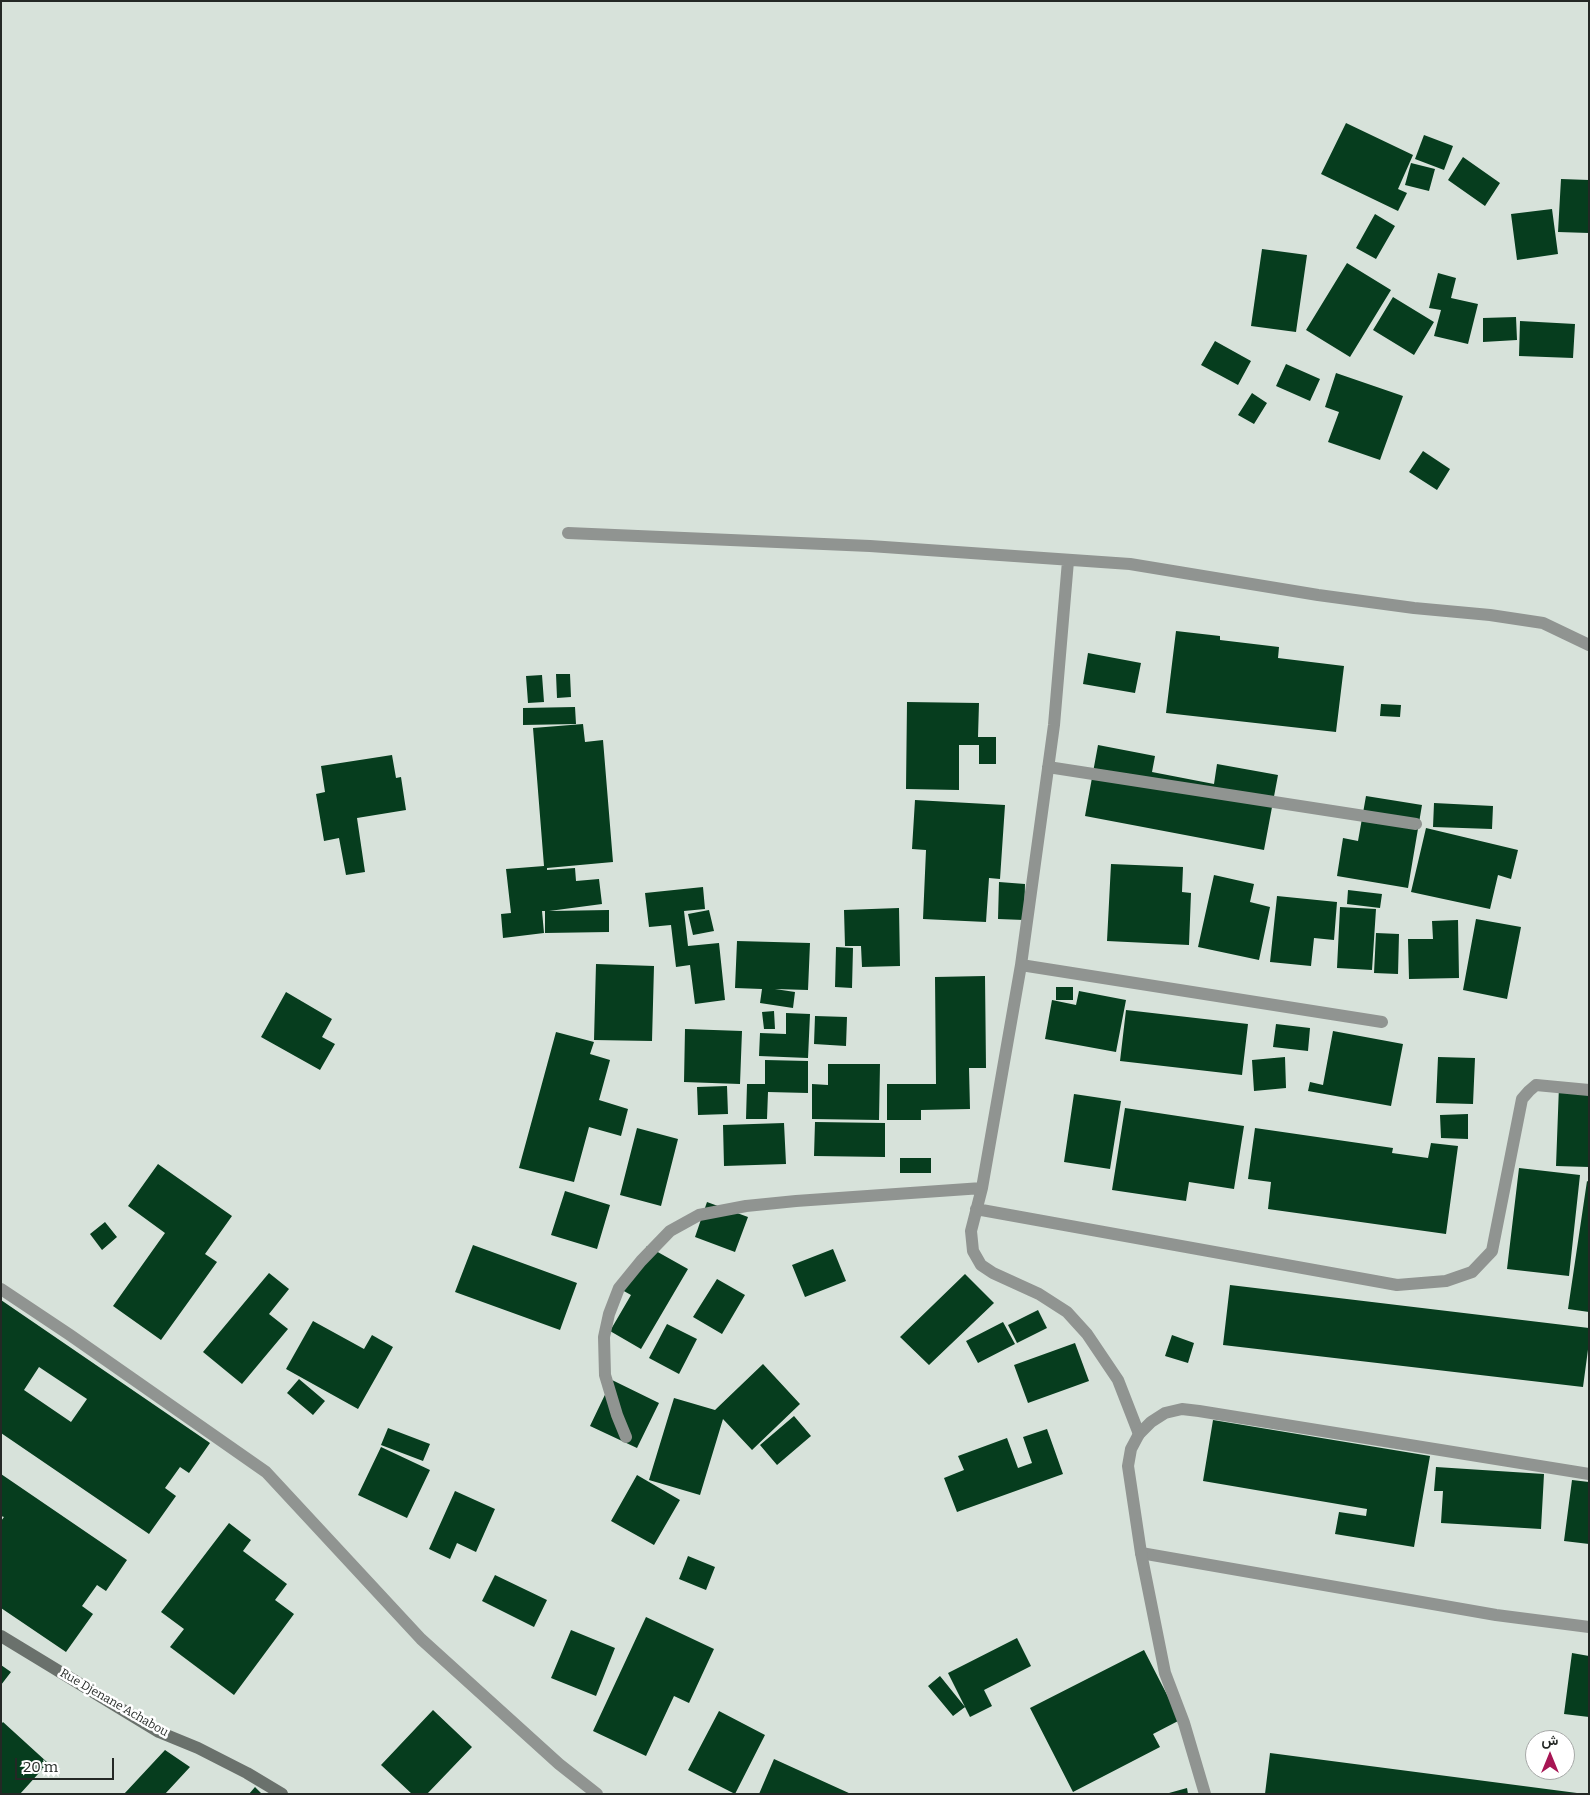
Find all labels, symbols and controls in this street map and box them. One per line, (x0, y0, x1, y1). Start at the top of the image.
street label: Rue Djenane Achabou (57, 1666, 171, 1740)
north arrow (1525, 1730, 1575, 1780)
text: ش (1542, 1732, 1558, 1749)
scale bar (18, 1748, 116, 1780)
text: 20 m (23, 1758, 58, 1776)

